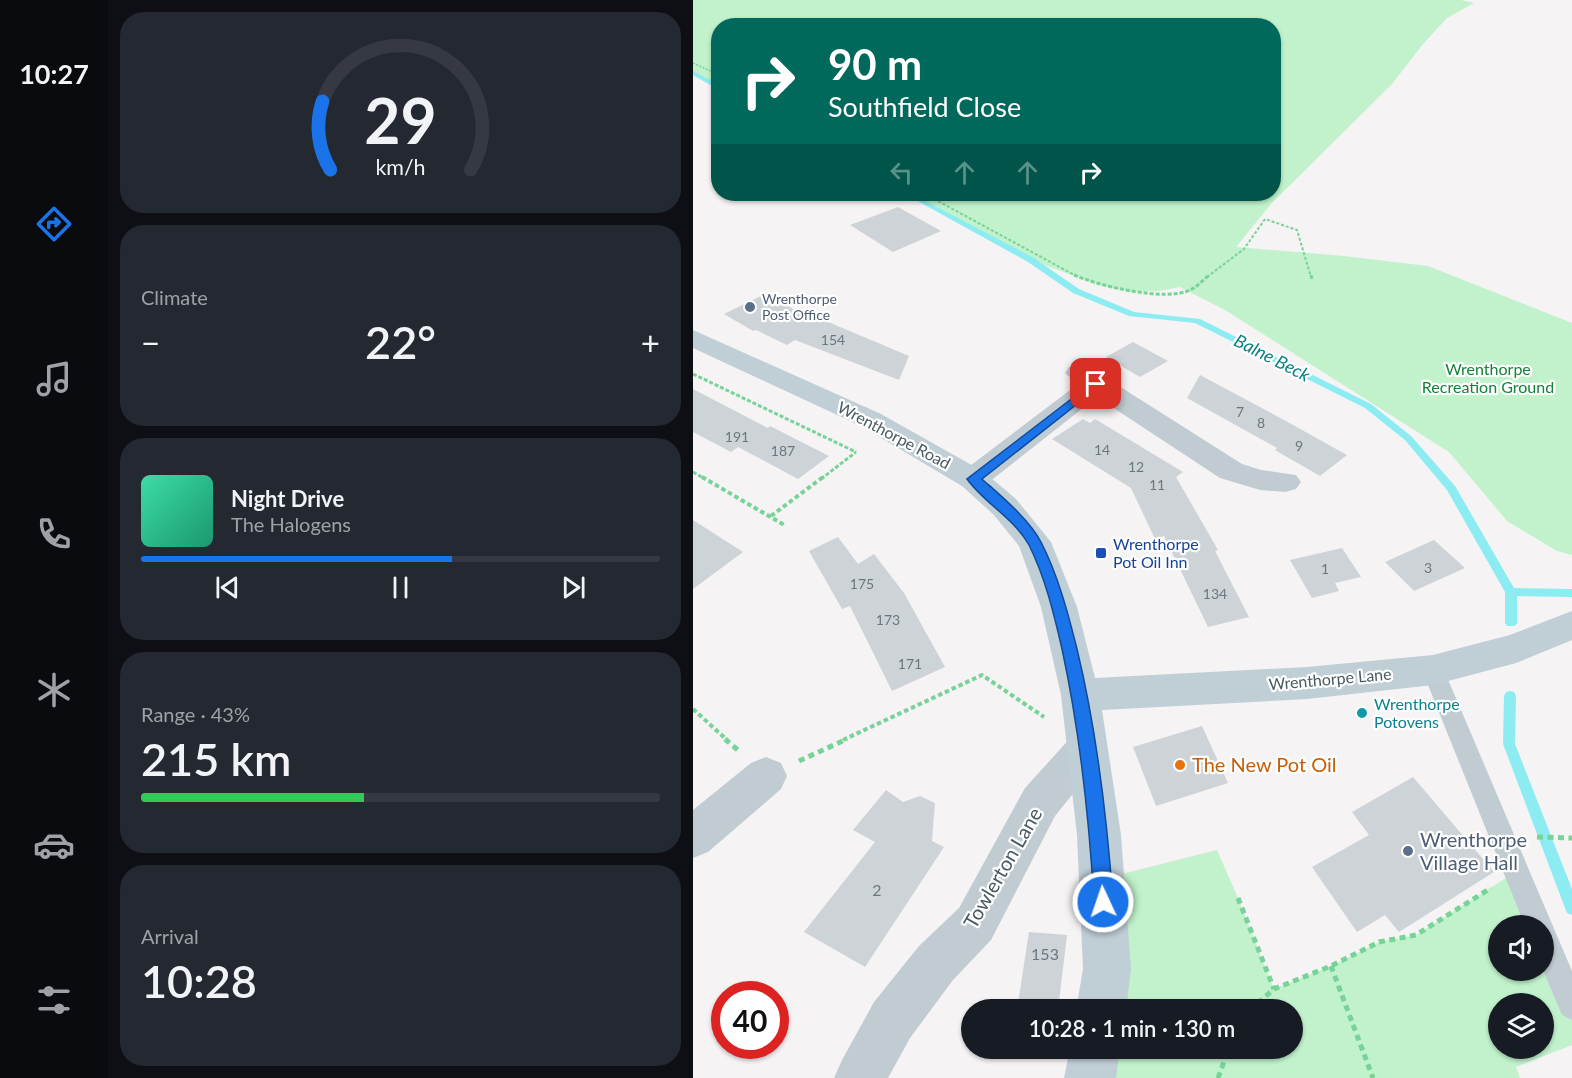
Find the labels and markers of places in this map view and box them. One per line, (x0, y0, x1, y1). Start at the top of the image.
place label: Wrenthorpe Post Office (762, 290, 837, 323)
marker: Wrenthorpe Post Office (743, 300, 757, 314)
pin (1070, 358, 1121, 409)
place label: Wrenthorpe Pot Oil Inn (1113, 534, 1199, 571)
marker: Wrenthorpe Pot Oil Inn (1094, 546, 1108, 560)
place label: Wrenthorpe Potovens (1374, 694, 1460, 731)
marker: Wrenthorpe Potovens (1355, 706, 1369, 720)
place label: The New Pot Oil (1192, 752, 1337, 776)
marker: The New Pot Oil (1173, 758, 1187, 772)
place label: Wrenthorpe Village Hall (1420, 827, 1527, 874)
marker: Wrenthorpe Village Hall (1401, 844, 1415, 858)

